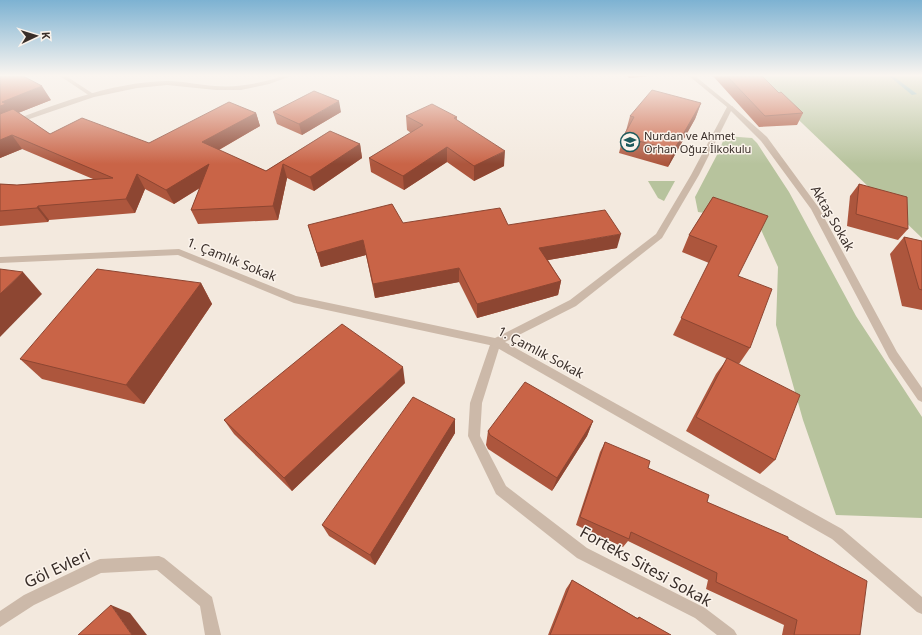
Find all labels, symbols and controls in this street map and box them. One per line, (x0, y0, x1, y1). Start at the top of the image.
north arrow (16, 16, 56, 56)
text: K (39, 31, 54, 40)
place label: Nurdan ve Ahmet Orhan Oğuz İlkokulu (644, 128, 751, 156)
school or university icon: Nurdan ve Ahmet Orhan Oğuz İlkokulu (619, 131, 641, 153)
street label: Aktaş Sokak (807, 182, 859, 254)
street label: 1. Çamlık Sokak (185, 233, 280, 285)
street label: 1. Çamlık Sokak (495, 322, 587, 382)
street label: Forteks Sitesi Sokak (576, 521, 716, 612)
street label: Göl Evleri (20, 543, 94, 593)

